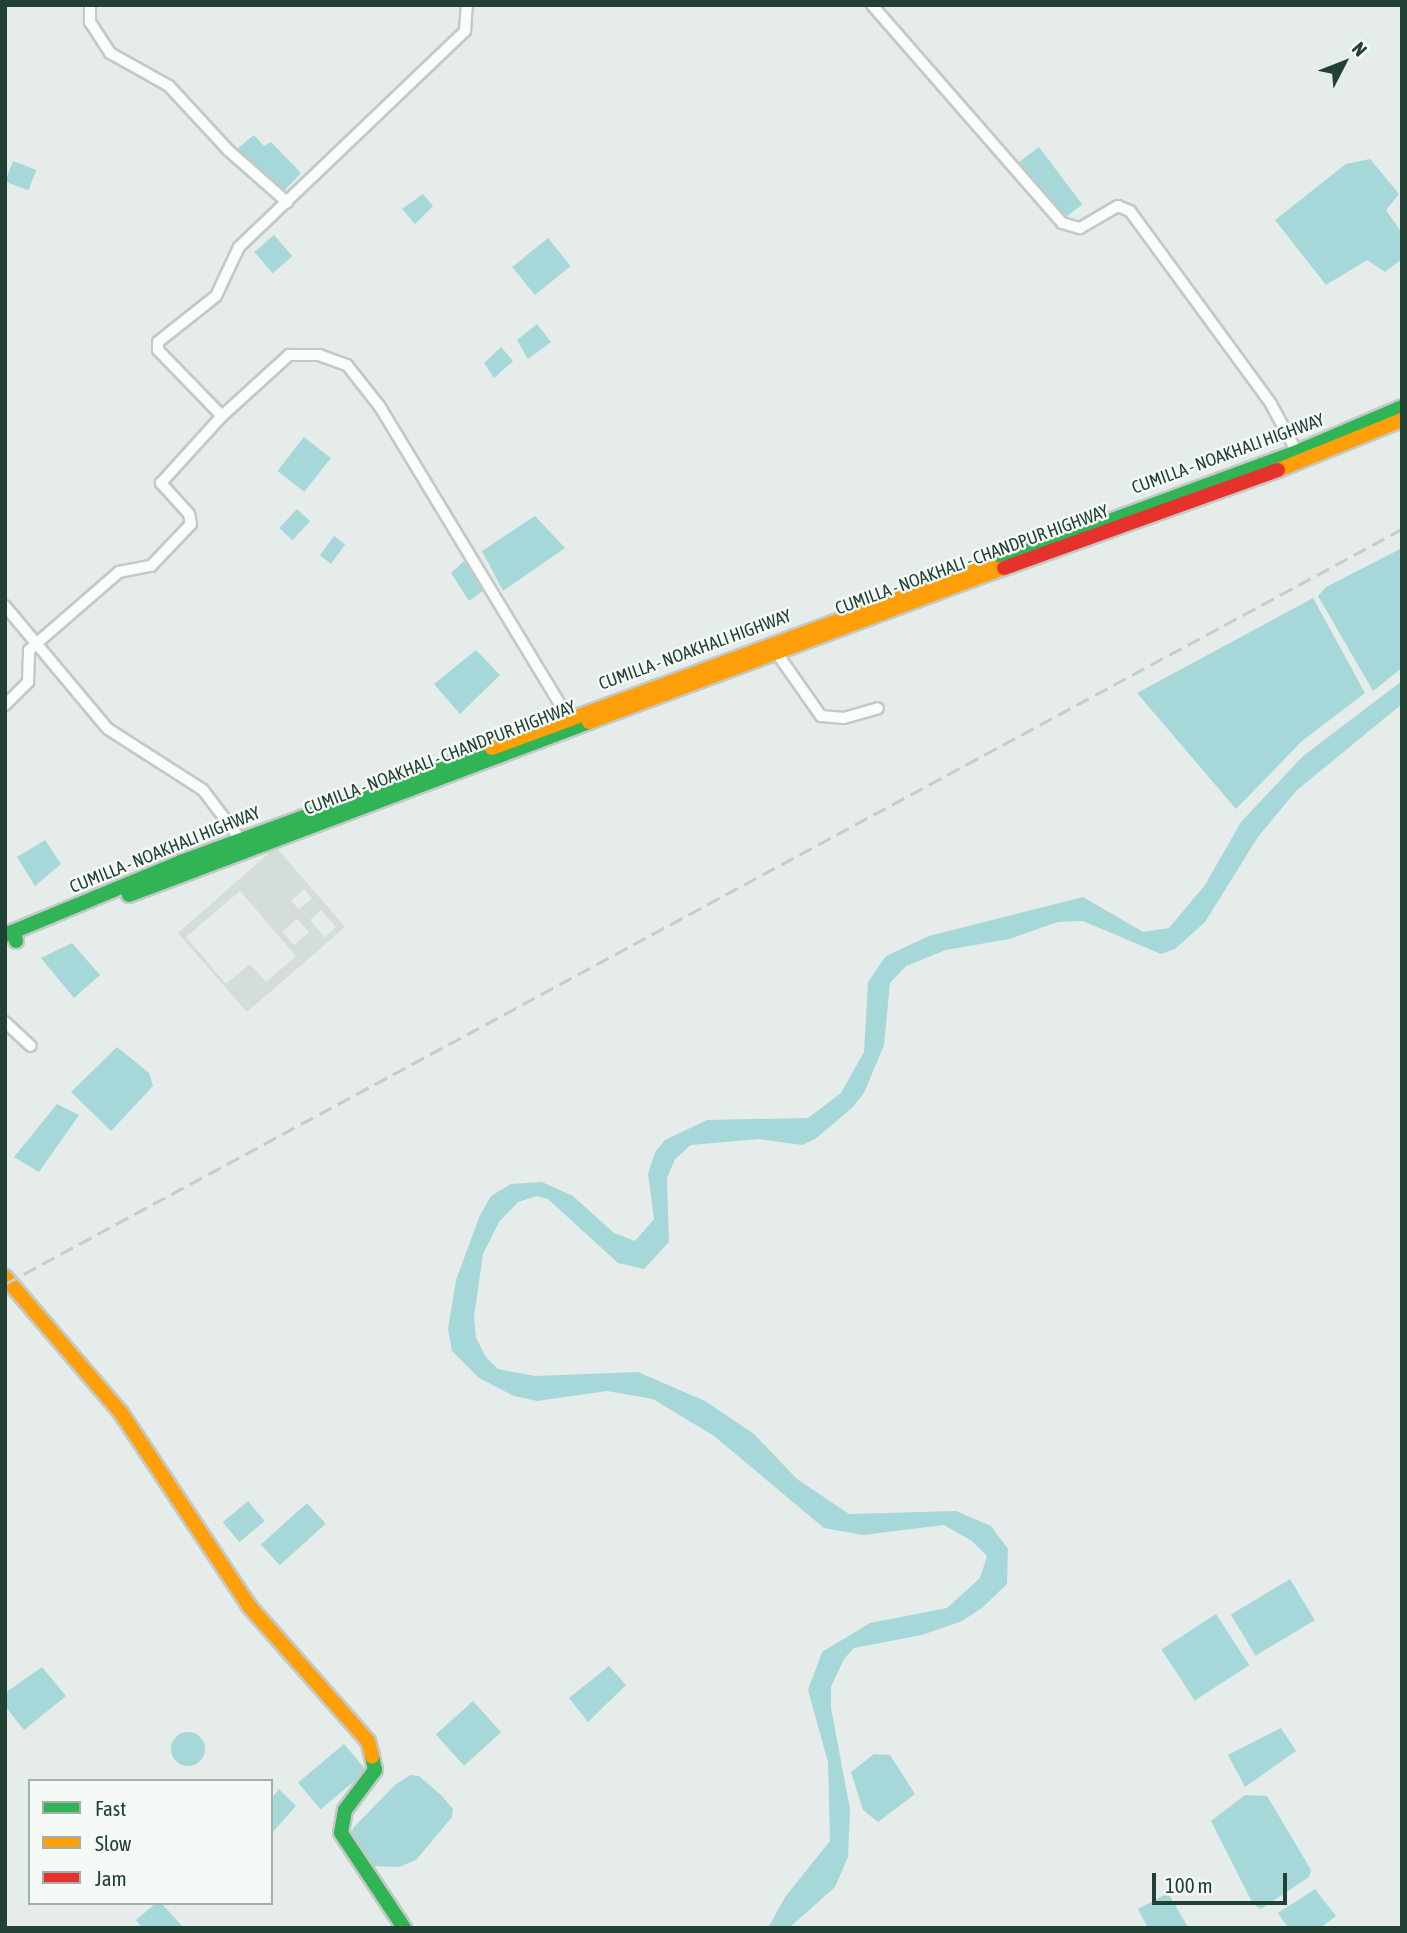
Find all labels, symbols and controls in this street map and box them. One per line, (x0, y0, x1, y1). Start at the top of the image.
north arrow (1309, 28, 1379, 98)
text: N (1348, 37, 1372, 60)
street label: CUMILLA - NOAKHALI HIGHWAY (1129, 409, 1327, 499)
street label: CUMILLA - NOAKHALI - CHANDPUR HIGHWAY (832, 500, 1112, 620)
street label: CUMILLA - NOAKHALI HIGHWAY (596, 605, 794, 695)
street label: CUMILLA - NOAKHALI - CHANDPUR HIGHWAY (301, 696, 579, 820)
street label: CUMILLA - NOAKHALI HIGHWAY (67, 802, 263, 898)
legend (28, 1779, 273, 1905)
text: Fast (95, 1796, 126, 1820)
text: Slow (95, 1831, 131, 1855)
scale bar (1155, 1860, 1290, 1904)
text: Jam (95, 1866, 127, 1890)
text: 100 m (1165, 1873, 1213, 1897)

